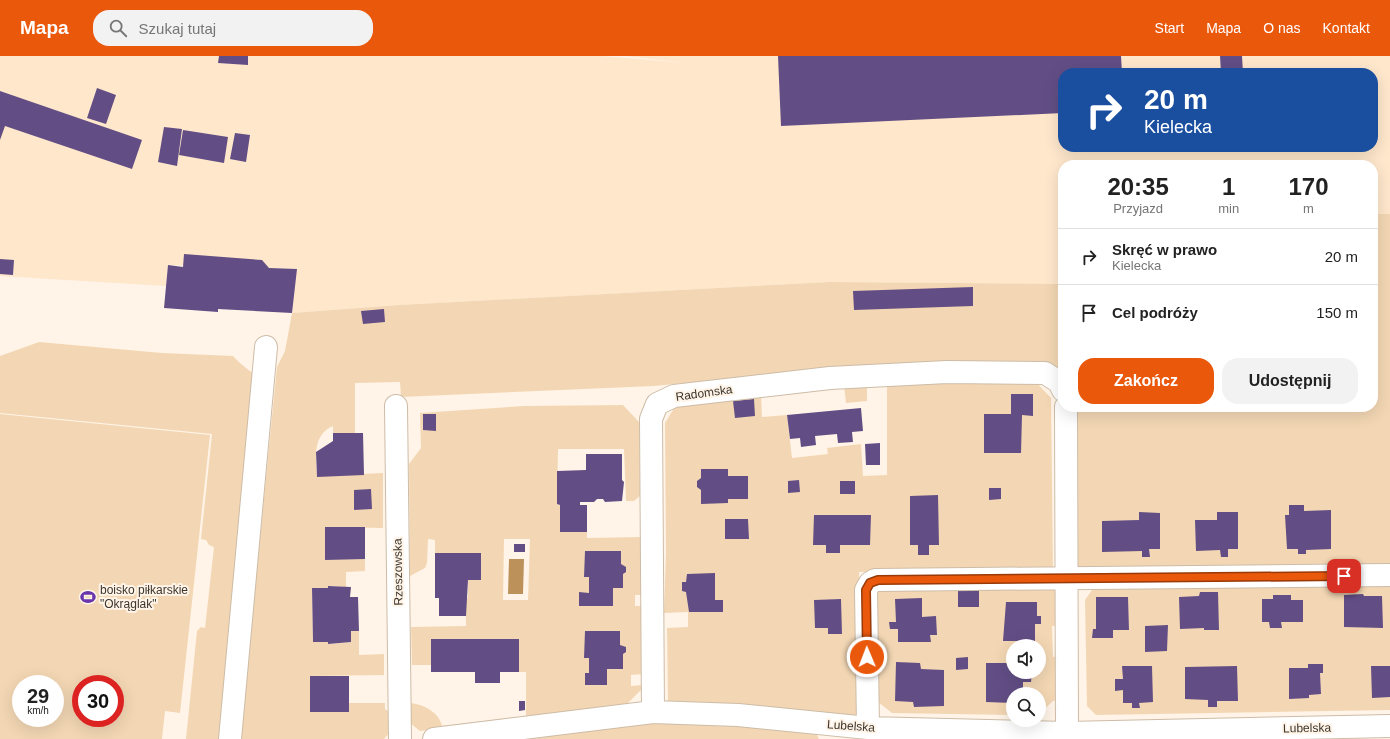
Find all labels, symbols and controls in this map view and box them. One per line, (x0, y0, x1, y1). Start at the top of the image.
search box (93, 10, 373, 46)
text: Mapa (20, 17, 69, 38)
icon: search (107, 17, 129, 39)
text: Szukaj tutaj (139, 20, 216, 37)
text: Start (1155, 20, 1184, 36)
text: Mapa (1206, 20, 1241, 36)
text: O nas (1263, 20, 1301, 36)
text: Kontakt (1323, 20, 1370, 36)
icon: right (1078, 84, 1130, 136)
text: 20 m (1144, 84, 1208, 115)
text: Kielecka (1144, 117, 1212, 137)
text: 20:35 (1107, 173, 1169, 200)
text: 1 (1222, 173, 1235, 200)
text: 170 (1289, 173, 1329, 200)
text: Przyjazd (1113, 201, 1163, 216)
text: min (1218, 201, 1239, 216)
text: m (1303, 201, 1314, 216)
text: Skręć w prawo (1112, 241, 1217, 258)
icon: right (1078, 246, 1100, 268)
text: 20 m (1325, 248, 1358, 265)
text: Kielecka (1112, 258, 1161, 273)
icon: arrive (1078, 302, 1100, 324)
text: Cel podróży (1112, 304, 1198, 321)
text: 150 m (1316, 304, 1358, 321)
button: Zakończ (1078, 358, 1214, 404)
button: Udostępnij (1222, 358, 1358, 404)
street label: Radomska (675, 382, 734, 404)
street label: Rzeszowska (390, 538, 406, 606)
pin (1327, 559, 1361, 593)
icon: arrive (1333, 565, 1355, 587)
place label: boisko piłkarskie "Okrąglak" (100, 583, 188, 611)
sports icon: boisko piłkarskie "Okrąglak" (79, 588, 97, 606)
position arrow (846, 636, 888, 678)
map controls (1006, 639, 1046, 727)
button: sound (1006, 639, 1046, 679)
speed limit sign: 30 (72, 675, 124, 727)
text: 29 (27, 685, 49, 707)
button: search (1006, 687, 1046, 727)
text: km/h (27, 705, 49, 716)
street label: Lubelska (827, 717, 876, 735)
street label: Lubelska (1283, 721, 1331, 735)

